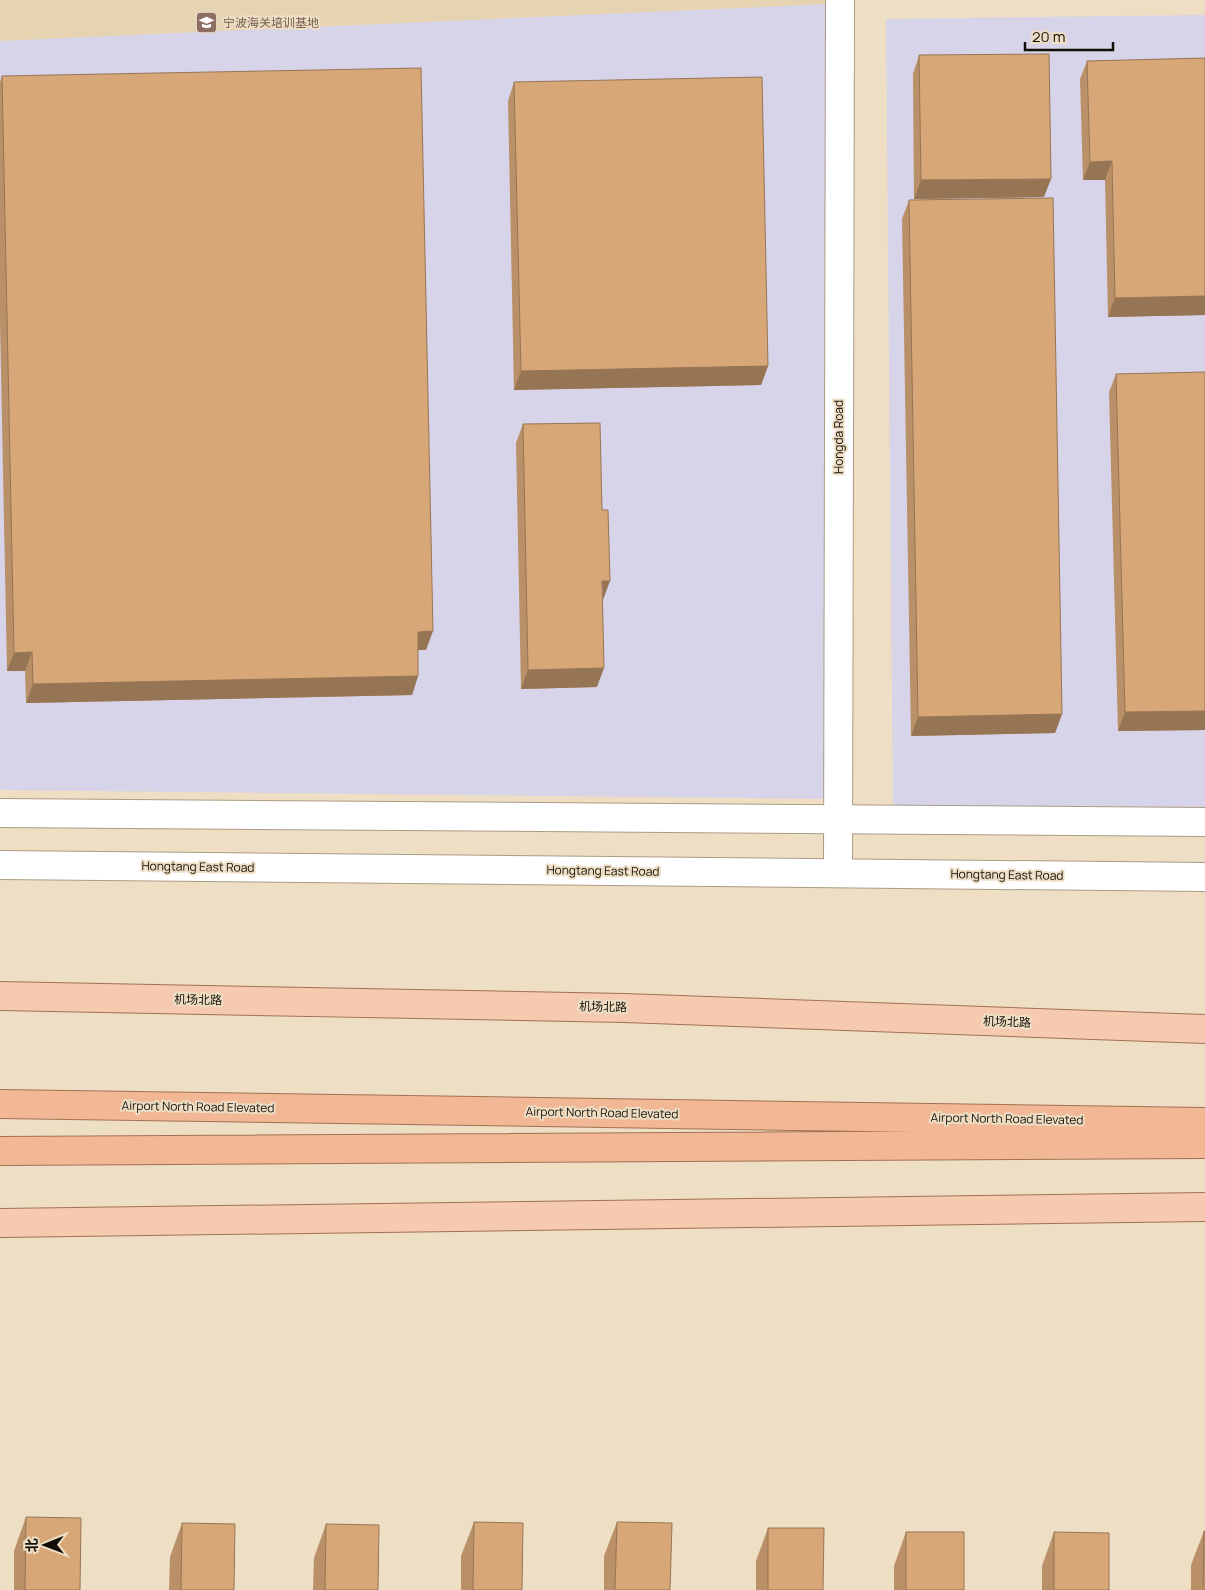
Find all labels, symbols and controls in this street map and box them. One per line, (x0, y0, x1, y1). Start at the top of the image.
school or university icon: 宁波海关培训基地 (195, 11, 219, 35)
place label: 宁波海关培训基地 (223, 14, 319, 31)
scale bar (1025, 20, 1112, 52)
text: 20 m (1032, 26, 1065, 47)
street label: Hongda Road (830, 400, 847, 474)
street label: Hongtang East Road (141, 857, 255, 876)
street label: Hongtang East Road (546, 861, 660, 880)
street label: Hongtang East Road (950, 865, 1064, 884)
street label: 机场北路 (174, 991, 222, 1008)
street label: 机场北路 (579, 998, 627, 1015)
street label: 机场北路 (983, 1012, 1031, 1031)
street label: Airport North Road Elevated (121, 1097, 275, 1116)
street label: Airport North Road Elevated (525, 1103, 679, 1122)
street label: Airport North Road Elevated (930, 1109, 1084, 1128)
north arrow (20, 1520, 70, 1570)
text: 北 (22, 1538, 41, 1552)

